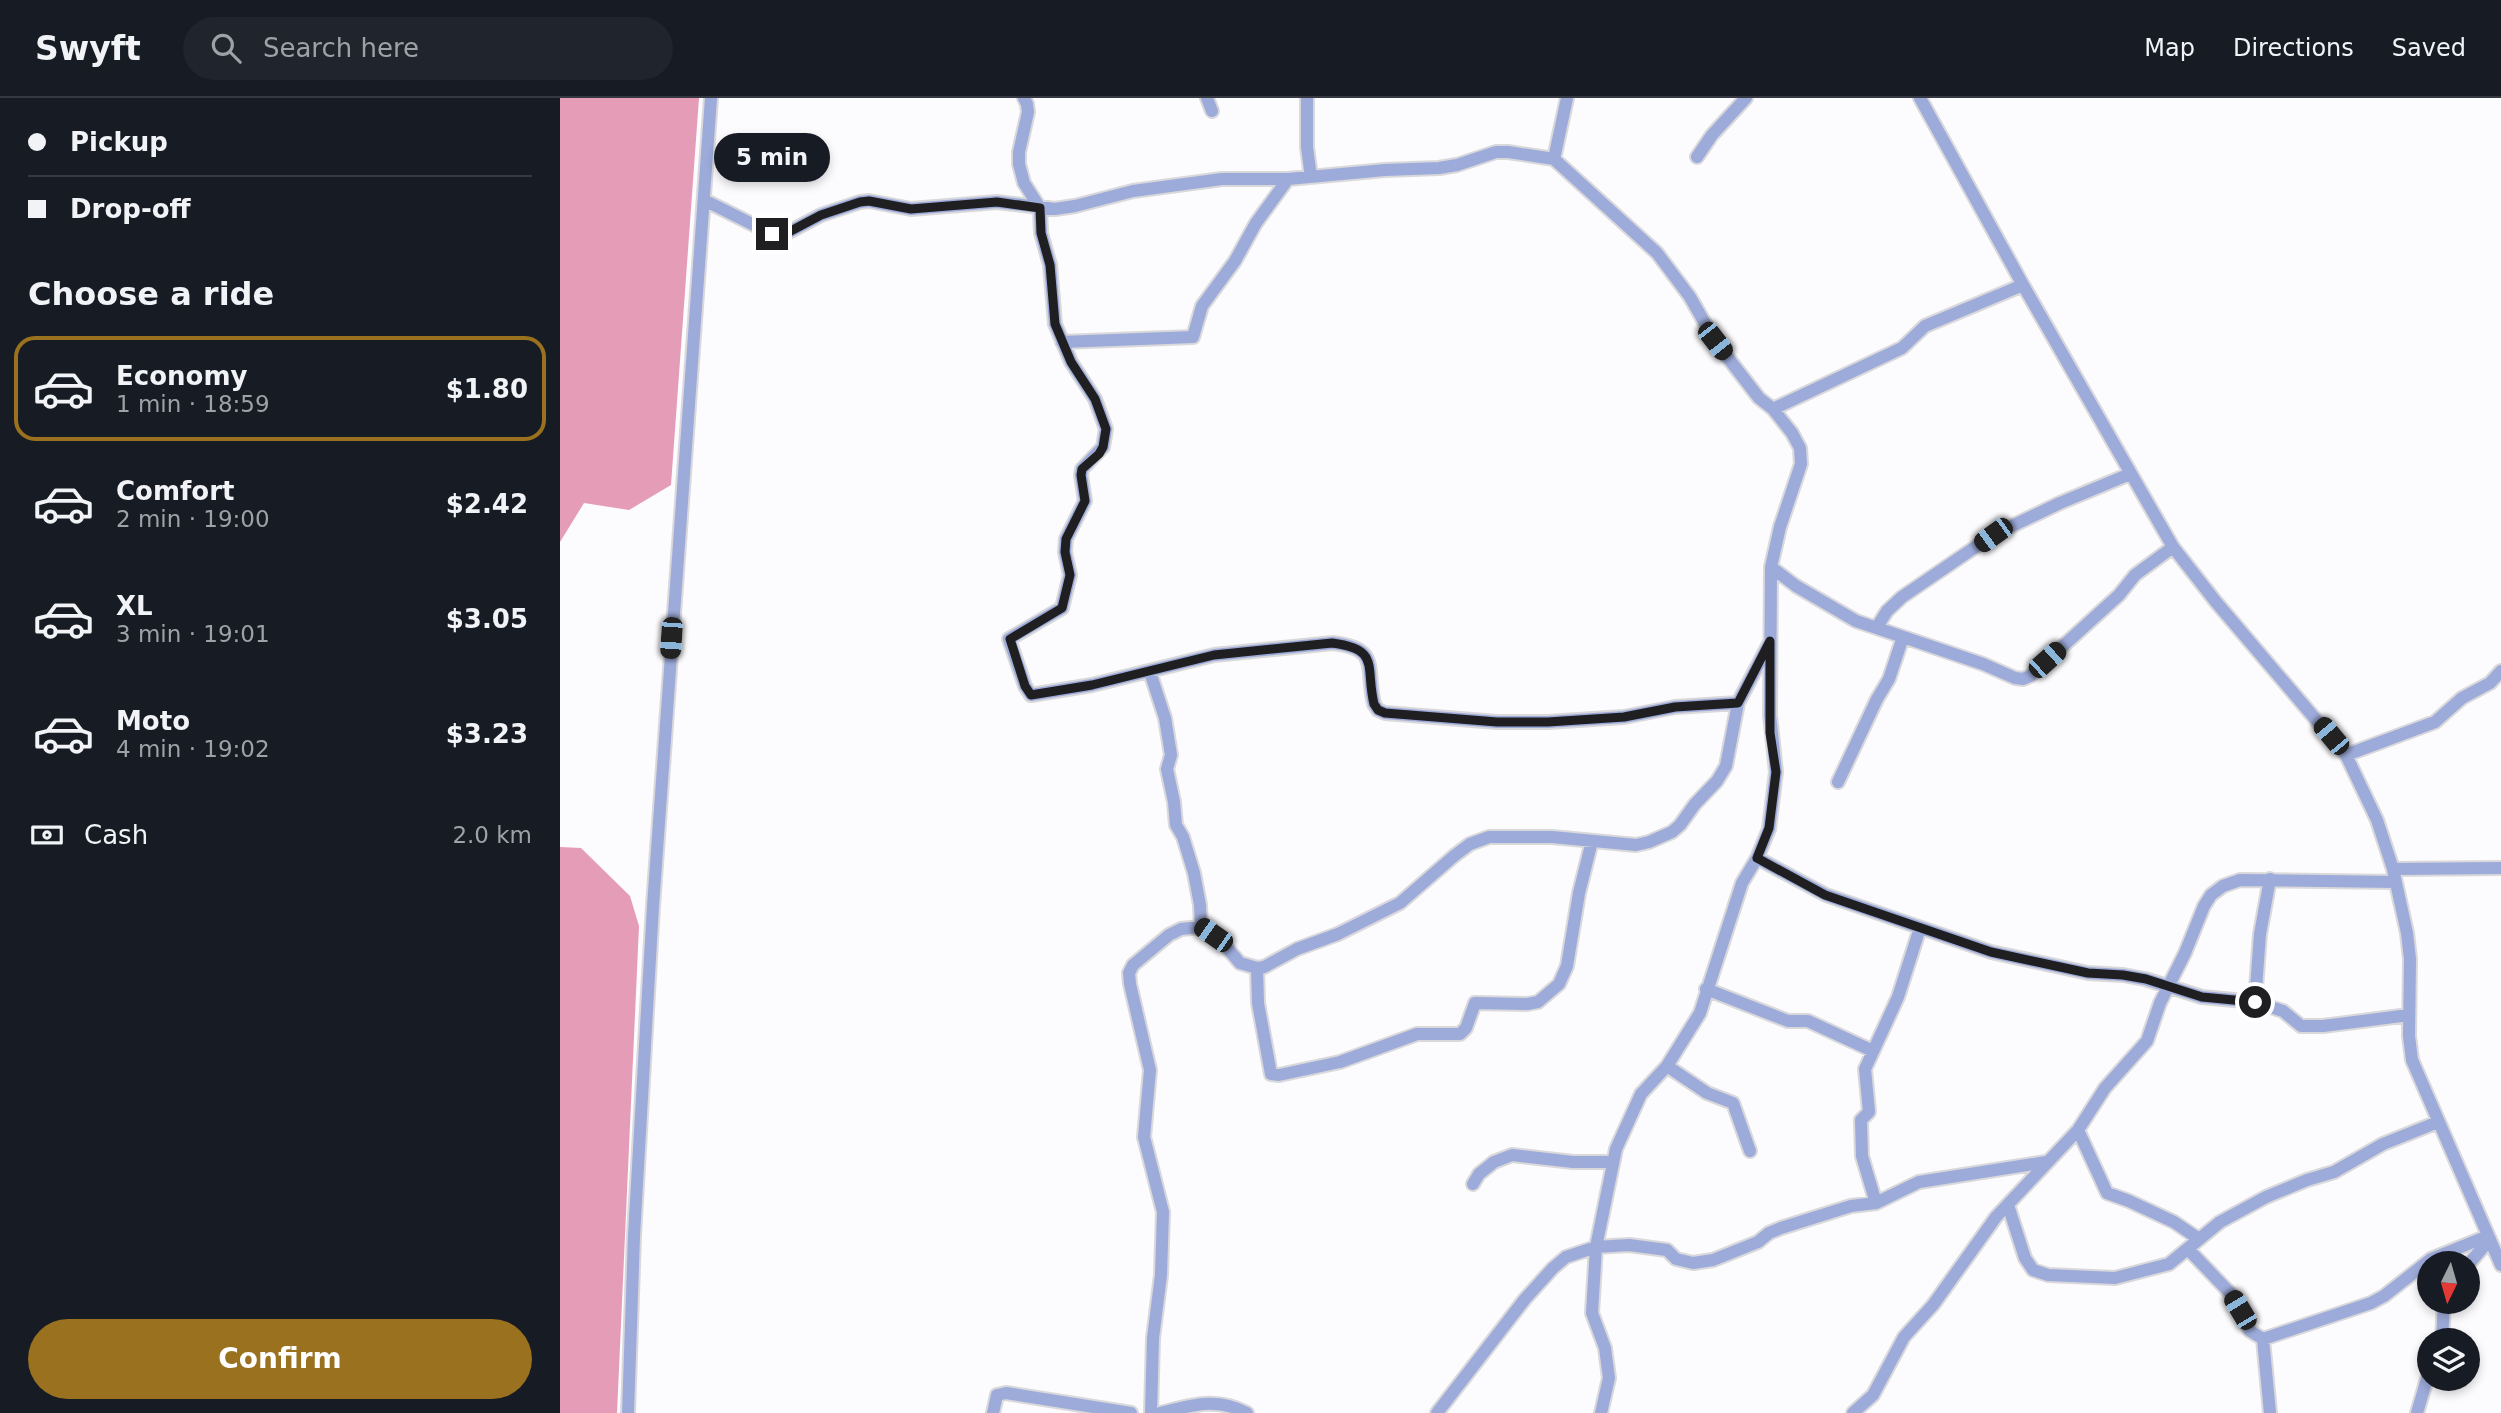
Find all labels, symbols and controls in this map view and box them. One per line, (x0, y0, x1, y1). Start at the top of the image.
search box (183, 17, 673, 80)
text: Swyft (35, 29, 141, 68)
icon: search (207, 29, 245, 67)
text: Search here (263, 33, 419, 63)
text: Map (2144, 34, 2195, 62)
text: Directions (2233, 34, 2354, 62)
text: Saved (2392, 34, 2466, 62)
text: Pickup (70, 127, 168, 157)
callout: 5 min (714, 132, 830, 181)
text: 5 min (736, 144, 808, 170)
text: Drop-off (70, 194, 191, 224)
route end (756, 218, 788, 250)
text: Choose a ride (28, 275, 274, 313)
car (1694, 318, 1737, 364)
icon: car (32, 357, 95, 420)
text: Economy (116, 361, 247, 391)
text: $1.80 (446, 374, 528, 404)
text: 1 min · 18:59 (116, 391, 270, 417)
icon: car (32, 472, 95, 535)
text: Comfort (116, 476, 234, 506)
text: $2.42 (446, 489, 528, 519)
text: 2 min · 19:00 (116, 506, 270, 532)
car (1970, 514, 2017, 556)
icon: car (32, 587, 95, 650)
text: XL (116, 591, 153, 621)
text: $3.05 (446, 604, 528, 634)
car (660, 616, 683, 660)
text: 3 min · 19:01 (116, 621, 270, 647)
car (2025, 638, 2070, 682)
icon: car (32, 702, 95, 765)
text: Moto (116, 706, 190, 736)
car (2310, 713, 2353, 759)
text: $3.23 (446, 719, 528, 749)
text: 4 min · 19:02 (116, 736, 270, 762)
icon: cash (28, 816, 66, 854)
text: Cash (84, 820, 148, 850)
text: 2.0 km (452, 822, 532, 848)
car (1190, 914, 1237, 956)
route start (2239, 986, 2271, 1018)
north arrow (2417, 1251, 2480, 1314)
map controls (2417, 1251, 2480, 1391)
car (2221, 1287, 2260, 1333)
button: Confirm (28, 1319, 532, 1399)
button: layers (2417, 1328, 2480, 1391)

